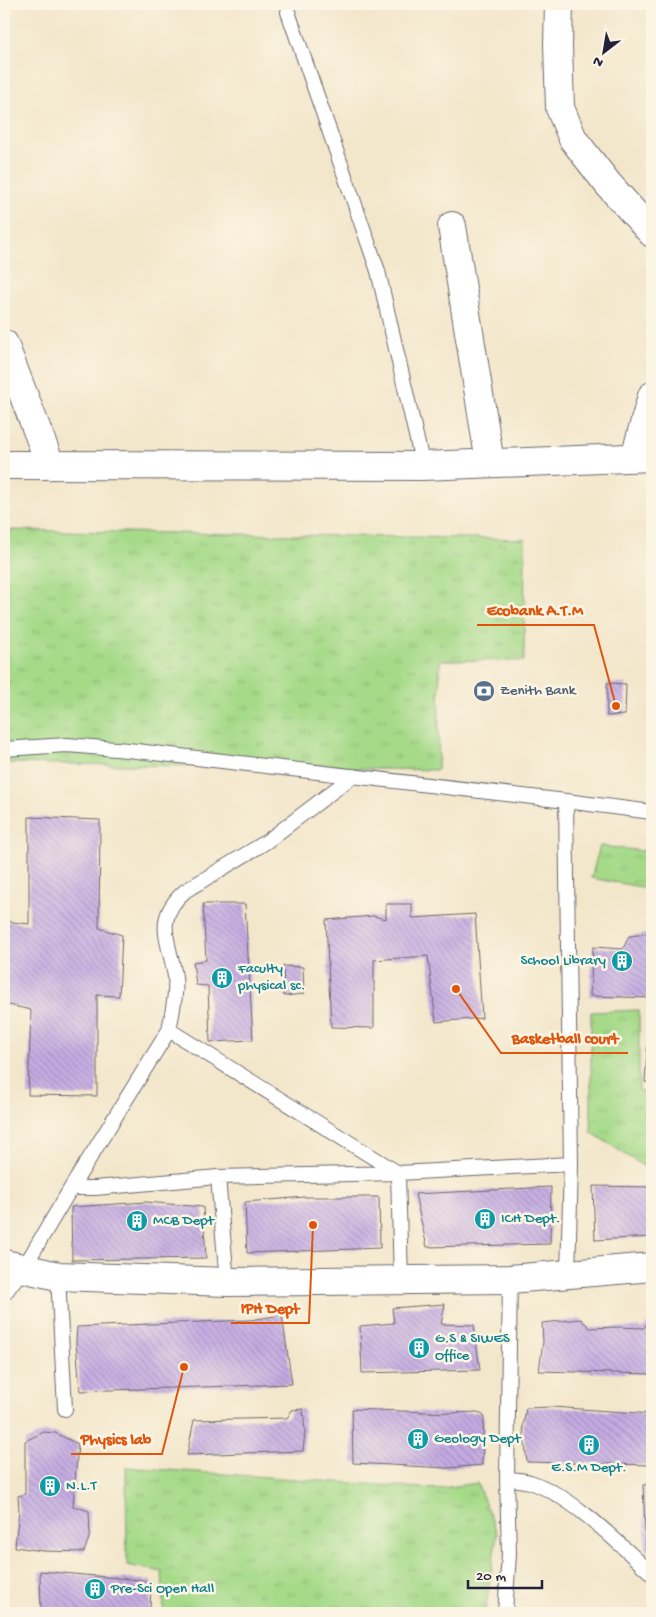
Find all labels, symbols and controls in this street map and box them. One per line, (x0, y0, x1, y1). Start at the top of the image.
north arrow (578, 28, 628, 78)
text: N (590, 51, 607, 71)
callout: Ecobank A.T.M (477, 594, 594, 625)
text: Ecobank A.T.M (487, 603, 584, 622)
bank icon: Zenith Bank (472, 679, 496, 703)
place label: Zenith Bank (500, 682, 577, 700)
building icon: School Library (610, 949, 634, 973)
place label: School Library (520, 952, 607, 970)
place label: Faculty physical sc. (237, 960, 305, 995)
building icon: Faculty physical sc. (210, 966, 234, 990)
callout: Basketball court (501, 1022, 628, 1053)
text: Basketball court (511, 1031, 620, 1050)
building icon: ICH Dept. (473, 1207, 497, 1231)
building icon: MCB Dept (125, 1209, 149, 1233)
place label: ICH Dept. (501, 1210, 561, 1228)
place label: MCB Dept (153, 1212, 216, 1230)
callout: IPH Dept (231, 1292, 309, 1323)
text: IPH Dept (241, 1301, 301, 1320)
place label: G.S & SIWES Office (435, 1330, 510, 1365)
building icon: G.S & SIWES Office (407, 1336, 431, 1360)
callout: Physics lab (71, 1423, 162, 1454)
building icon: Geology Dept (406, 1427, 430, 1451)
place label: Geology Dept (434, 1430, 522, 1448)
text: Physics lab (80, 1432, 152, 1451)
building icon: E.S.M Dept. (577, 1433, 601, 1457)
place label: E.S.M Dept. (551, 1459, 627, 1477)
building icon: N.L.T (38, 1474, 62, 1498)
place label: N.L.T (66, 1477, 98, 1495)
scale bar (468, 1557, 542, 1589)
text: 20 m (476, 1568, 506, 1586)
building icon: Pre-Sci Open Hall (83, 1577, 107, 1601)
place label: Pre-Sci Open Hall (110, 1580, 214, 1598)

